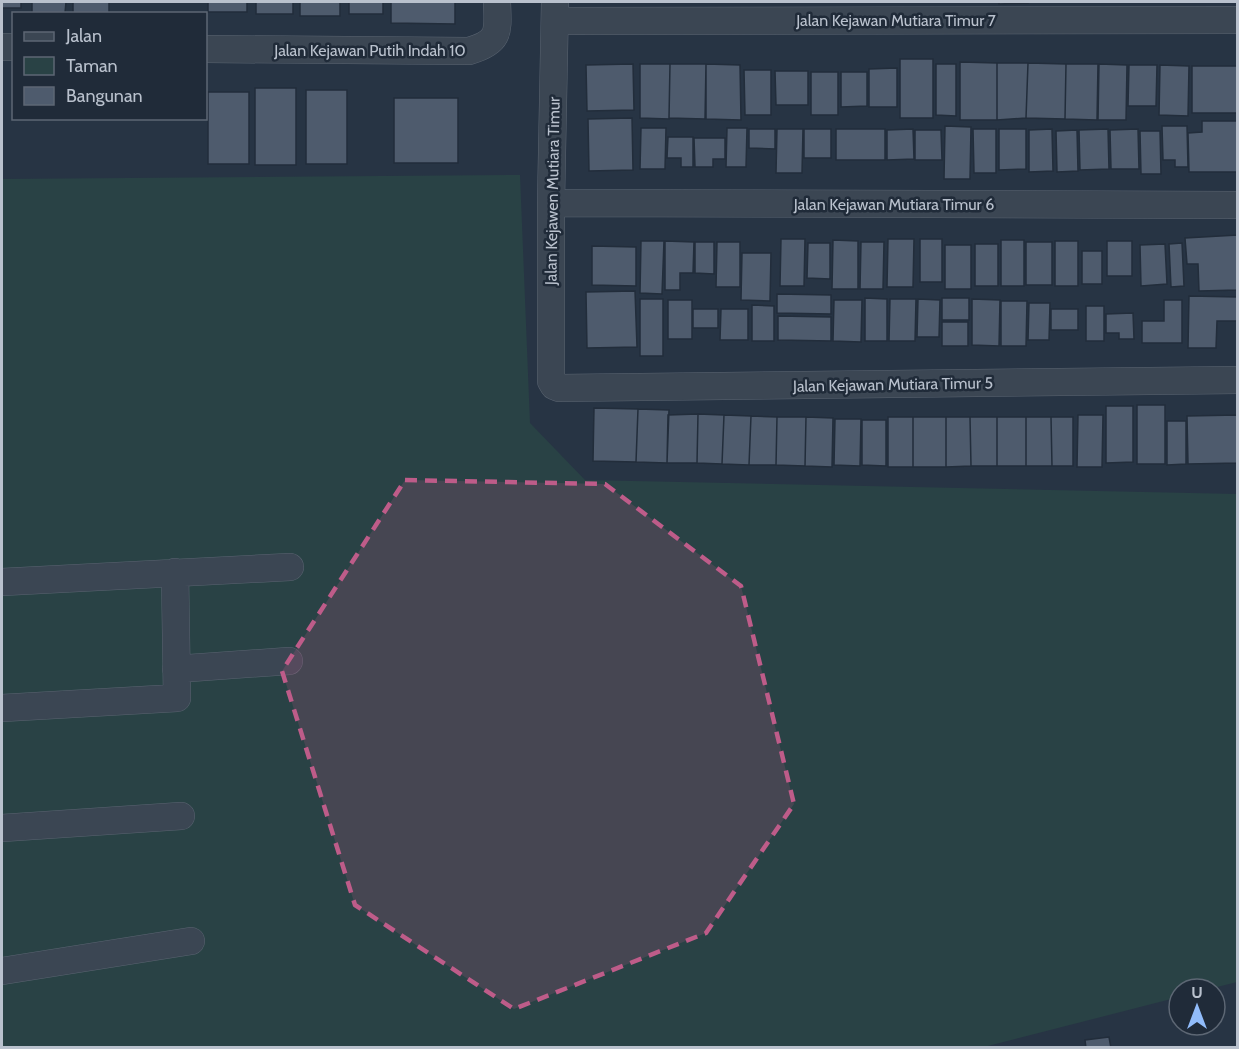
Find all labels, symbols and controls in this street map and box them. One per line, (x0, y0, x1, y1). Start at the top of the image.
street label: Jalan Kejawan Mutiara Timur 7 (795, 11, 996, 30)
legend (12, 12, 207, 120)
text: Jalan (65, 25, 102, 47)
street label: Jalan Kejawan Putih Indah 10 (273, 41, 466, 60)
text: Taman (66, 55, 118, 77)
text: Bangunan (66, 85, 143, 107)
street label: Jalan Kejawen Mutiara Timur (541, 96, 564, 286)
street label: Jalan Kejawan Mutiara Timur 6 (793, 195, 994, 214)
street label: Jalan Kejawan Mutiara Timur 5 (792, 373, 993, 396)
north arrow (1167, 977, 1227, 1037)
text: U (1191, 983, 1203, 1002)

